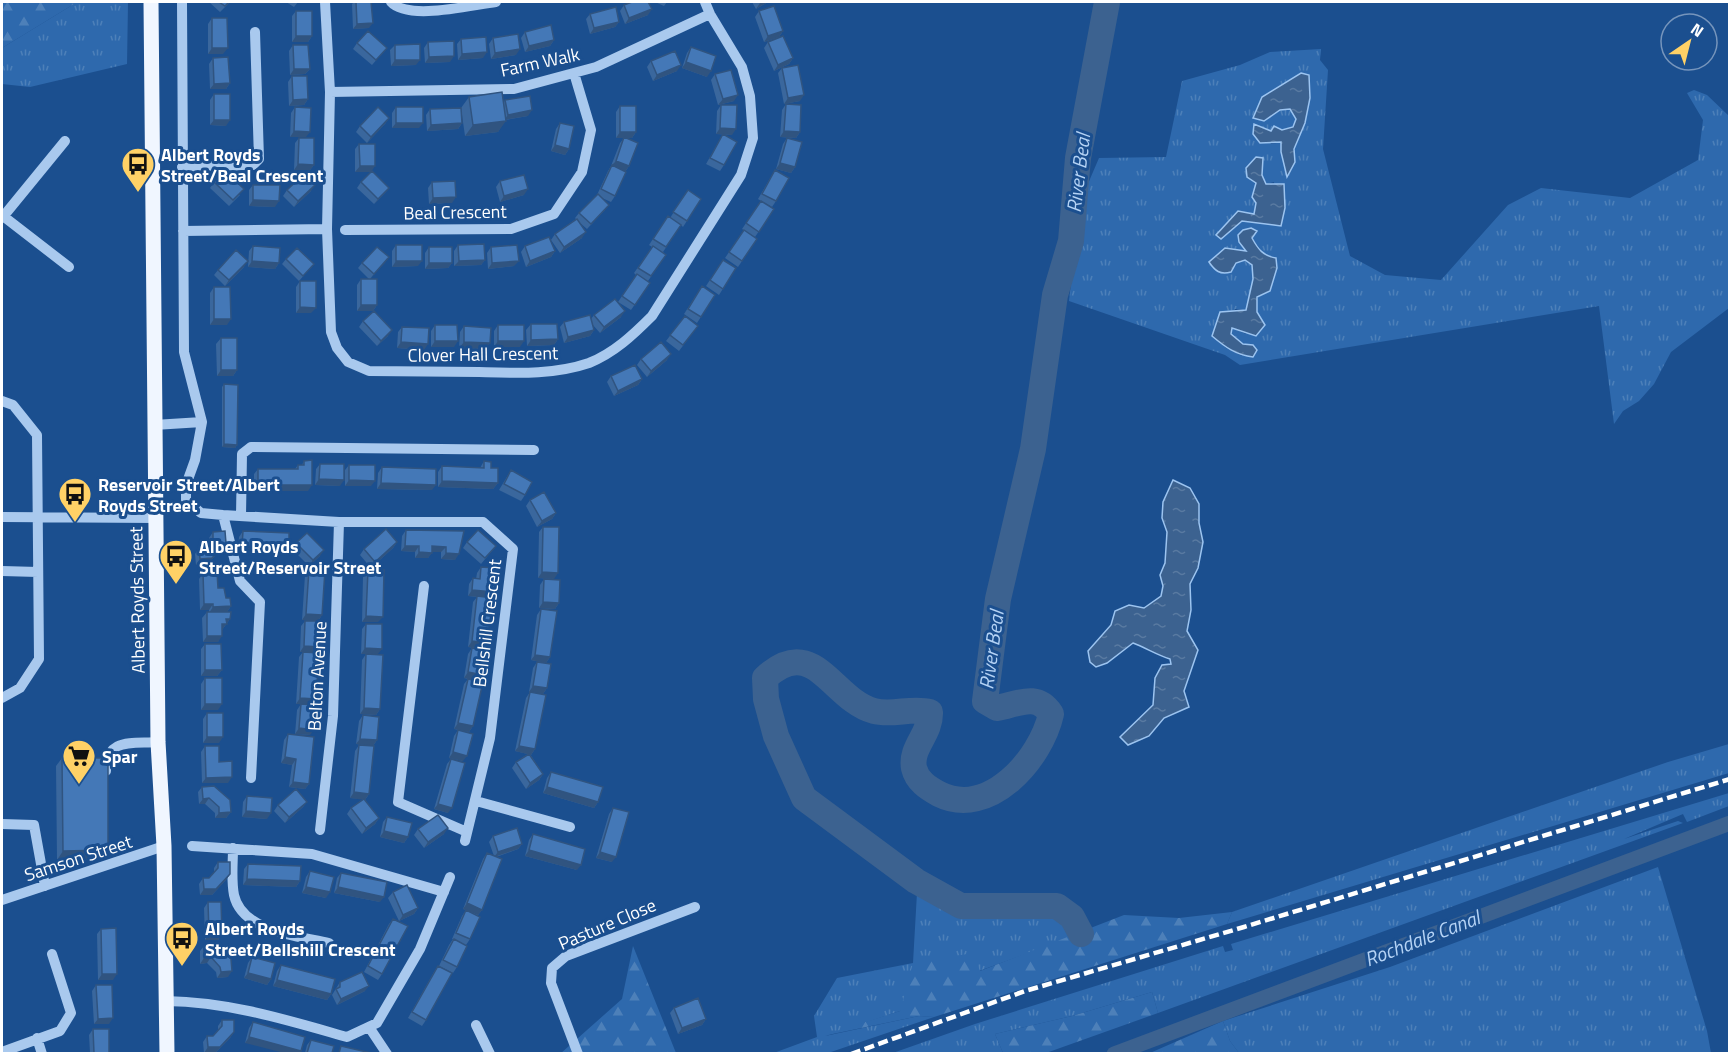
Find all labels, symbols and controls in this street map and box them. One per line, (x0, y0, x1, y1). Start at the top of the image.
north arrow (1659, 12, 1719, 72)
text: N (1686, 17, 1709, 43)
street label: Farm Walk (498, 40, 583, 84)
water label: River Beal (1058, 129, 1099, 214)
place label: Albert Royds Street/Beal Crescent (161, 141, 324, 189)
bus stop icon: Albert Royds Street/Beal Crescent (120, 146, 156, 193)
street label: Beal Crescent (403, 198, 508, 226)
street label: Clover Hall Crescent (408, 339, 559, 369)
place label: Reservoir Street/Albert Royds Street (98, 471, 280, 519)
bus stop icon: Reservoir Street/Albert Royds Street (57, 476, 93, 523)
street label: Albert Royds Street (122, 526, 152, 674)
place label: Albert Royds Street/Reservoir Street (199, 533, 382, 581)
bus stop icon: Albert Royds Street/Reservoir Street (158, 538, 194, 585)
street label: Bellshill Crescent (466, 557, 508, 689)
water label: River Beal (970, 606, 1012, 691)
street label: Belton Avenue (301, 620, 333, 732)
supermarket icon: Spar (61, 738, 97, 785)
place label: Spar (102, 743, 138, 770)
street label: Samson Street (21, 828, 136, 888)
street label: Pasture Close (554, 891, 660, 957)
water label: Rochdale Canal (1360, 901, 1487, 974)
place label: Albert Royds Street/Bellshill Crescent (205, 915, 396, 963)
bus stop icon: Albert Royds Street/Bellshill Crescent (164, 920, 200, 967)

